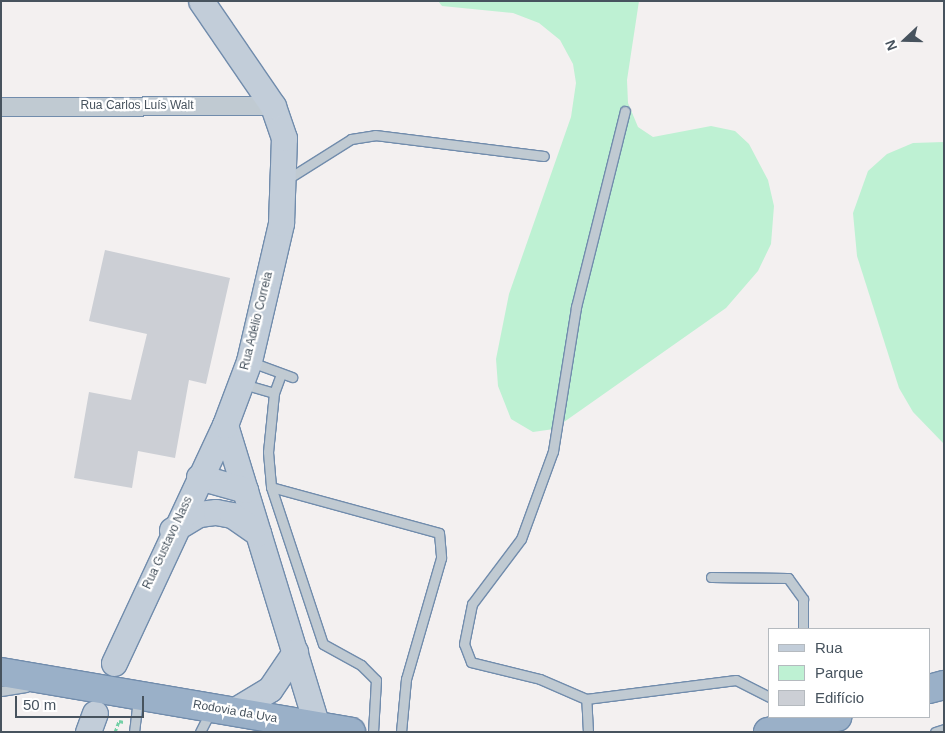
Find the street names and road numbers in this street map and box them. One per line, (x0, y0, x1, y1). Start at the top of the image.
street label: Rua Carlos Luís Walt (81, 99, 193, 113)
street label: Rua Adélio Correia (238, 270, 276, 372)
street label: Rua Gustavo Nass (140, 494, 196, 592)
street label: Rodovia da Uva (192, 697, 278, 727)

